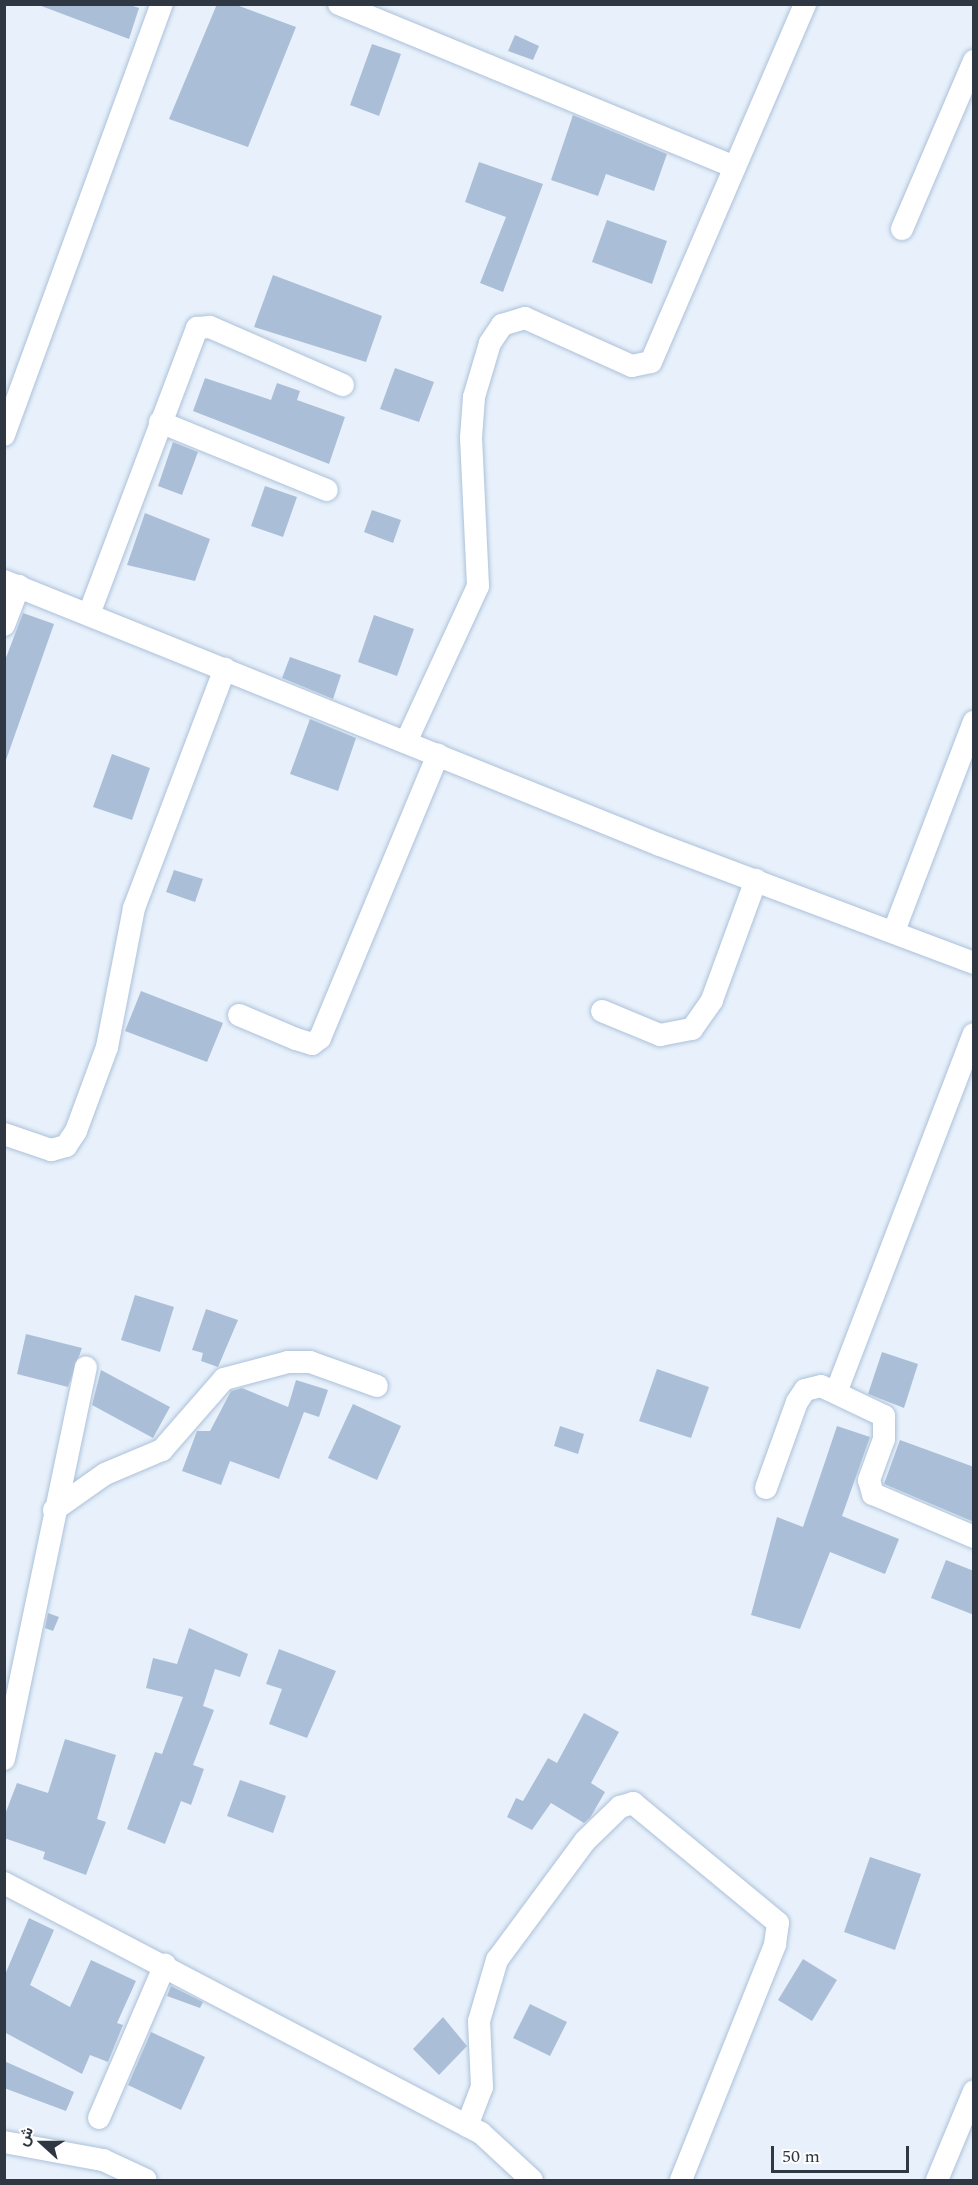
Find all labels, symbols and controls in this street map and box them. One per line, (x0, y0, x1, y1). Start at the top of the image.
north arrow (12, 2113, 72, 2173)
text: ش (11, 2123, 40, 2150)
scale bar (774, 2134, 912, 2172)
text: 50 m (782, 2143, 820, 2170)

